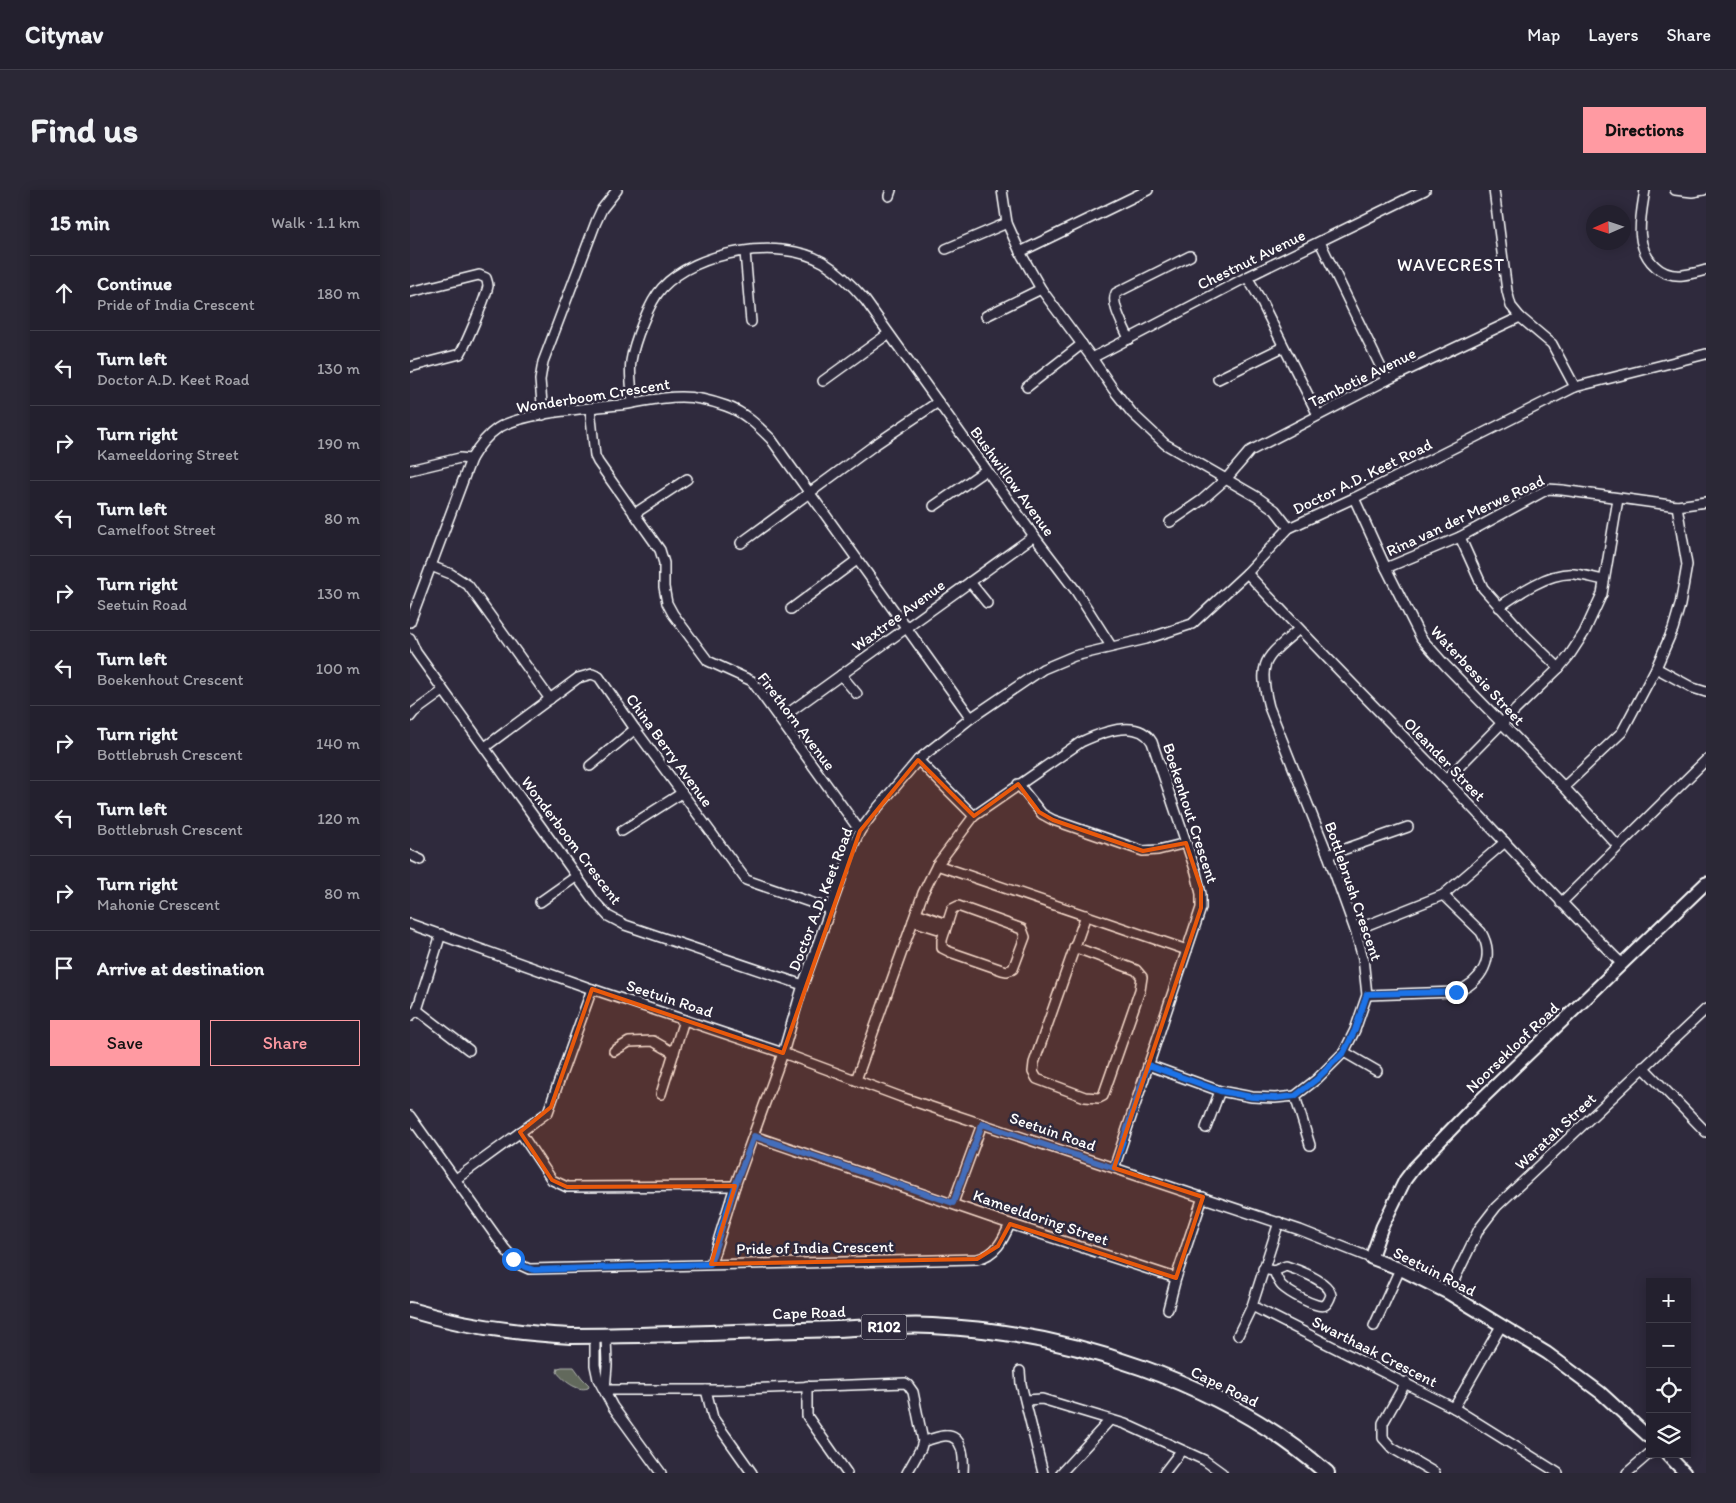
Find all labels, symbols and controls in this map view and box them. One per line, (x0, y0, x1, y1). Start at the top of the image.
text: Citynav (25, 20, 103, 49)
text: Map (1527, 24, 1560, 46)
text: Layers (1588, 24, 1638, 46)
text: Share (1666, 24, 1711, 46)
button: Directions (1583, 107, 1706, 153)
text: Find us (30, 109, 138, 151)
north arrow (1586, 205, 1631, 250)
text: 15 min (50, 210, 110, 235)
text: Walk · 1.1 km (271, 213, 360, 232)
street label: Chestnut Avenue (1194, 225, 1308, 294)
district label: WAVECREST (1397, 254, 1505, 276)
text: Continue (97, 272, 172, 295)
icon: ahead (50, 279, 78, 307)
text: 180 m (317, 284, 360, 303)
text: Pride of India Crescent (97, 295, 255, 314)
street label: Tambotie Avenue (1305, 343, 1419, 412)
text: Turn left (97, 347, 167, 370)
icon: left (50, 354, 78, 382)
text: 130 m (317, 359, 360, 378)
text: Doctor A.D. Keet Road (97, 370, 249, 389)
street label: Wonderboom Crescent (515, 374, 671, 417)
text: Turn right (97, 422, 178, 445)
street label: Bushwillow Avenue (966, 423, 1059, 540)
icon: right (50, 429, 78, 457)
text: 190 m (317, 434, 360, 453)
street label: Doctor A.D. Keet Road (1290, 434, 1435, 518)
text: Kameeldoring Street (97, 445, 239, 464)
street label: Rina van der Merwe Road (1383, 470, 1548, 560)
text: Turn left (97, 497, 167, 520)
icon: left (50, 504, 78, 532)
text: 80 m (324, 509, 360, 528)
text: Camelfoot Street (97, 520, 216, 539)
text: Turn right (97, 572, 178, 595)
street label: Waxtree Avenue (848, 575, 949, 656)
icon: right (50, 579, 78, 607)
text: 130 m (317, 584, 360, 603)
text: Seetuin Road (97, 595, 187, 614)
street label: Waterbessie Street (1427, 622, 1529, 729)
text: Turn left (97, 647, 167, 670)
icon: left (50, 654, 78, 682)
text: 100 m (316, 659, 360, 678)
street label: Firethorn Avenue (753, 668, 840, 774)
text: Boekenhout Crescent (97, 670, 244, 689)
street label: China Berry Avenue (622, 690, 717, 811)
street label: Oleander Street (1400, 714, 1489, 805)
text: Turn right (97, 722, 178, 745)
icon: right (50, 729, 78, 757)
text: 140 m (316, 734, 360, 753)
street label: Boekenhout Crescent (1159, 741, 1222, 886)
text: Bottlebrush Crescent (97, 745, 243, 764)
street label: Wonderboom Crescent (517, 773, 626, 908)
text: Turn left (97, 797, 167, 820)
icon: left (50, 804, 78, 832)
text: 120 m (317, 809, 360, 828)
street label: Bottlebrush Crescent (1321, 819, 1386, 963)
text: Bottlebrush Crescent (97, 820, 243, 839)
street label: Doctor A.D. Keet Road (784, 824, 857, 974)
text: Turn right (97, 872, 178, 895)
icon: right (50, 879, 78, 907)
text: 80 m (324, 884, 360, 903)
text: Mahonie Crescent (97, 895, 220, 914)
icon: arrive (50, 954, 78, 982)
text: Arrive at destination (97, 957, 264, 980)
street label: Seetuin Road (624, 976, 716, 1022)
route end (1445, 981, 1468, 1004)
street label: Noorsekloof Road (1462, 998, 1563, 1097)
button: Save (50, 1020, 200, 1066)
button: Share (210, 1020, 360, 1066)
street label: Waratah Street (1511, 1089, 1600, 1174)
street label: Seetuin Road (1007, 1108, 1099, 1155)
street label: Kameeldoring Street (971, 1185, 1111, 1250)
street label: Pride of India Crescent (736, 1237, 894, 1258)
street label: Seetuin Road (1390, 1243, 1480, 1301)
route start (502, 1248, 525, 1271)
map controls (1646, 1278, 1691, 1458)
button: + (1646, 1278, 1691, 1323)
street label: Cape Road (772, 1302, 846, 1323)
street label: Swarthaak Crescent (1309, 1312, 1441, 1391)
road number: R102 (862, 1314, 906, 1340)
button: − (1646, 1323, 1691, 1368)
street label: Cape Road (1188, 1362, 1262, 1411)
button: locate (1646, 1368, 1691, 1413)
button: layers (1646, 1413, 1691, 1458)

